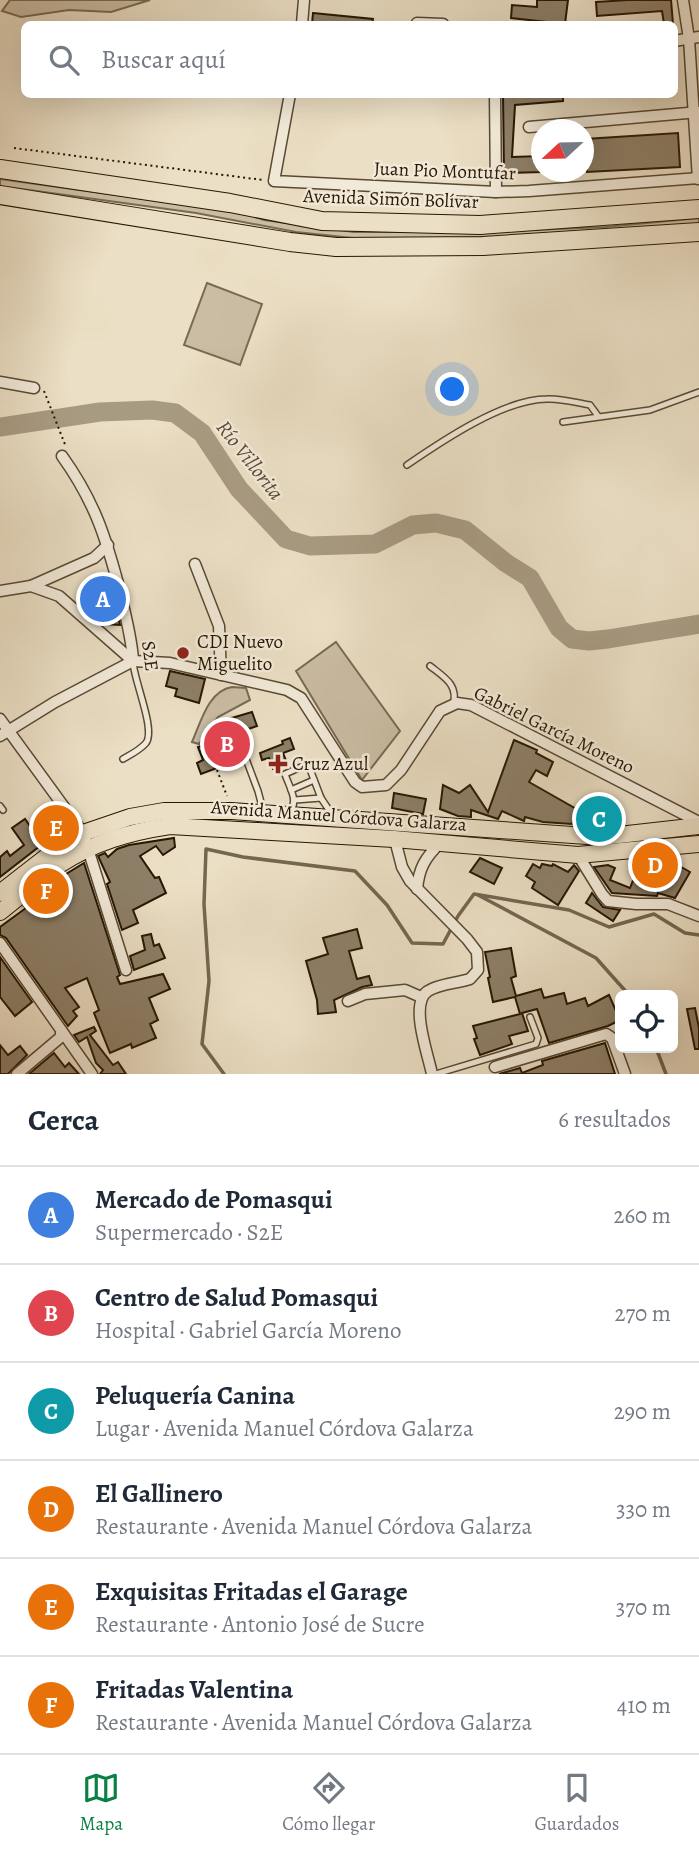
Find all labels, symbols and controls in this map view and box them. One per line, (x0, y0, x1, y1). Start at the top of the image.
search box (21, 21, 678, 98)
icon: search (45, 41, 83, 79)
text: Buscar aquí (101, 42, 226, 77)
north arrow (531, 119, 594, 182)
street label: Juan Pio Montufar (374, 156, 516, 186)
street label: Avenida Simón Bolívar (302, 183, 479, 215)
your location (435, 372, 469, 406)
water label: Río Villorita (210, 414, 290, 506)
pin: A (80, 573, 126, 625)
place label: CDI Nuevo Miguelito (197, 629, 283, 677)
street label: S2E (135, 639, 165, 673)
marker: CDI Nuevo Miguelito (175, 645, 191, 661)
street label: Gabriel García Moreno (469, 680, 639, 780)
pin: B (204, 718, 250, 770)
place label: Cruz Azul (292, 751, 369, 777)
marker: Cruz Azul (270, 756, 286, 772)
pin: C (576, 793, 622, 845)
street label: Avenida Manuel Córdova Galarza (209, 794, 468, 838)
pin: E (33, 802, 79, 854)
pin: D (632, 839, 678, 891)
pin: F (23, 865, 69, 917)
map controls (615, 990, 678, 1053)
button: locate (615, 990, 678, 1053)
text: Cerca (28, 1100, 99, 1140)
text: 6 resultados (558, 1104, 671, 1135)
text: Mercado de Pomasqui (95, 1182, 333, 1217)
text: A (44, 1200, 58, 1231)
text: 260 m (613, 1200, 671, 1231)
text: Supermercado · S2E (95, 1217, 283, 1248)
text: Centro de Salud Pomasqui (95, 1280, 378, 1315)
text: B (44, 1298, 58, 1329)
text: 270 m (614, 1298, 671, 1329)
text: Hospital · Gabriel García Moreno (95, 1315, 401, 1346)
text: Peluquería Canina (95, 1378, 295, 1413)
text: C (44, 1396, 58, 1427)
text: 290 m (614, 1396, 671, 1427)
text: Lugar · Avenida Manuel Córdova Galarza (95, 1413, 474, 1444)
text: El Gallinero (95, 1476, 223, 1511)
text: D (43, 1494, 59, 1525)
text: 330 m (616, 1494, 671, 1525)
text: Restaurante · Avenida Manuel Córdova Galarza (95, 1511, 532, 1542)
text: Exquisitas Fritadas el Garage (95, 1574, 408, 1609)
text: E (44, 1592, 58, 1623)
text: 370 m (616, 1592, 671, 1623)
text: Restaurante · Antonio José de Sucre (95, 1609, 424, 1640)
text: Fritadas Valentina (95, 1672, 293, 1707)
text: F (45, 1690, 57, 1721)
text: 410 m (617, 1690, 671, 1721)
text: Restaurante · Avenida Manuel Córdova Galarza (95, 1707, 532, 1738)
tab: Mapa (80, 1769, 123, 1837)
tab: Cómo llegar (282, 1769, 375, 1837)
tab: Guardados (535, 1769, 619, 1837)

